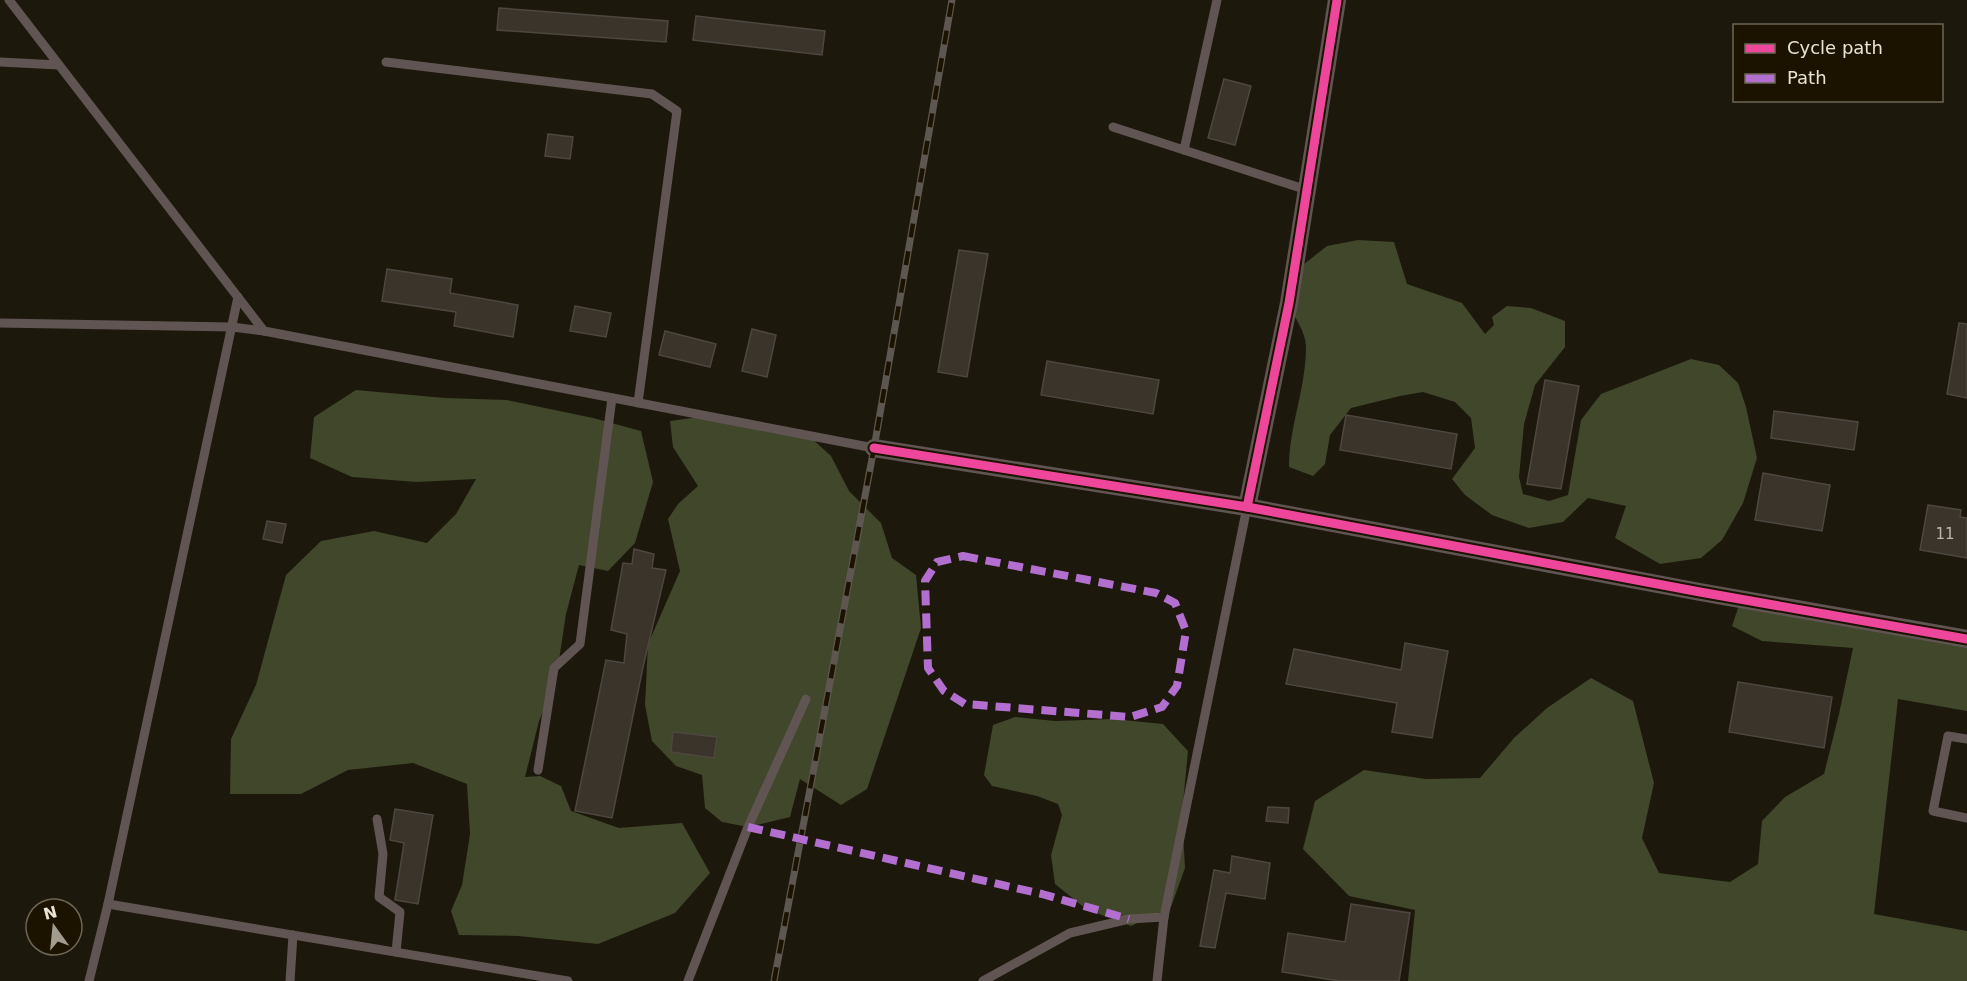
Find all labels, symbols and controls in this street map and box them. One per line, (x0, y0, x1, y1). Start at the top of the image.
legend (1733, 24, 1943, 102)
text: Cycle path (1787, 37, 1883, 58)
text: Path (1787, 67, 1827, 88)
house number: 11 (1935, 525, 1955, 543)
north arrow (24, 897, 84, 957)
text: N (41, 902, 59, 924)

